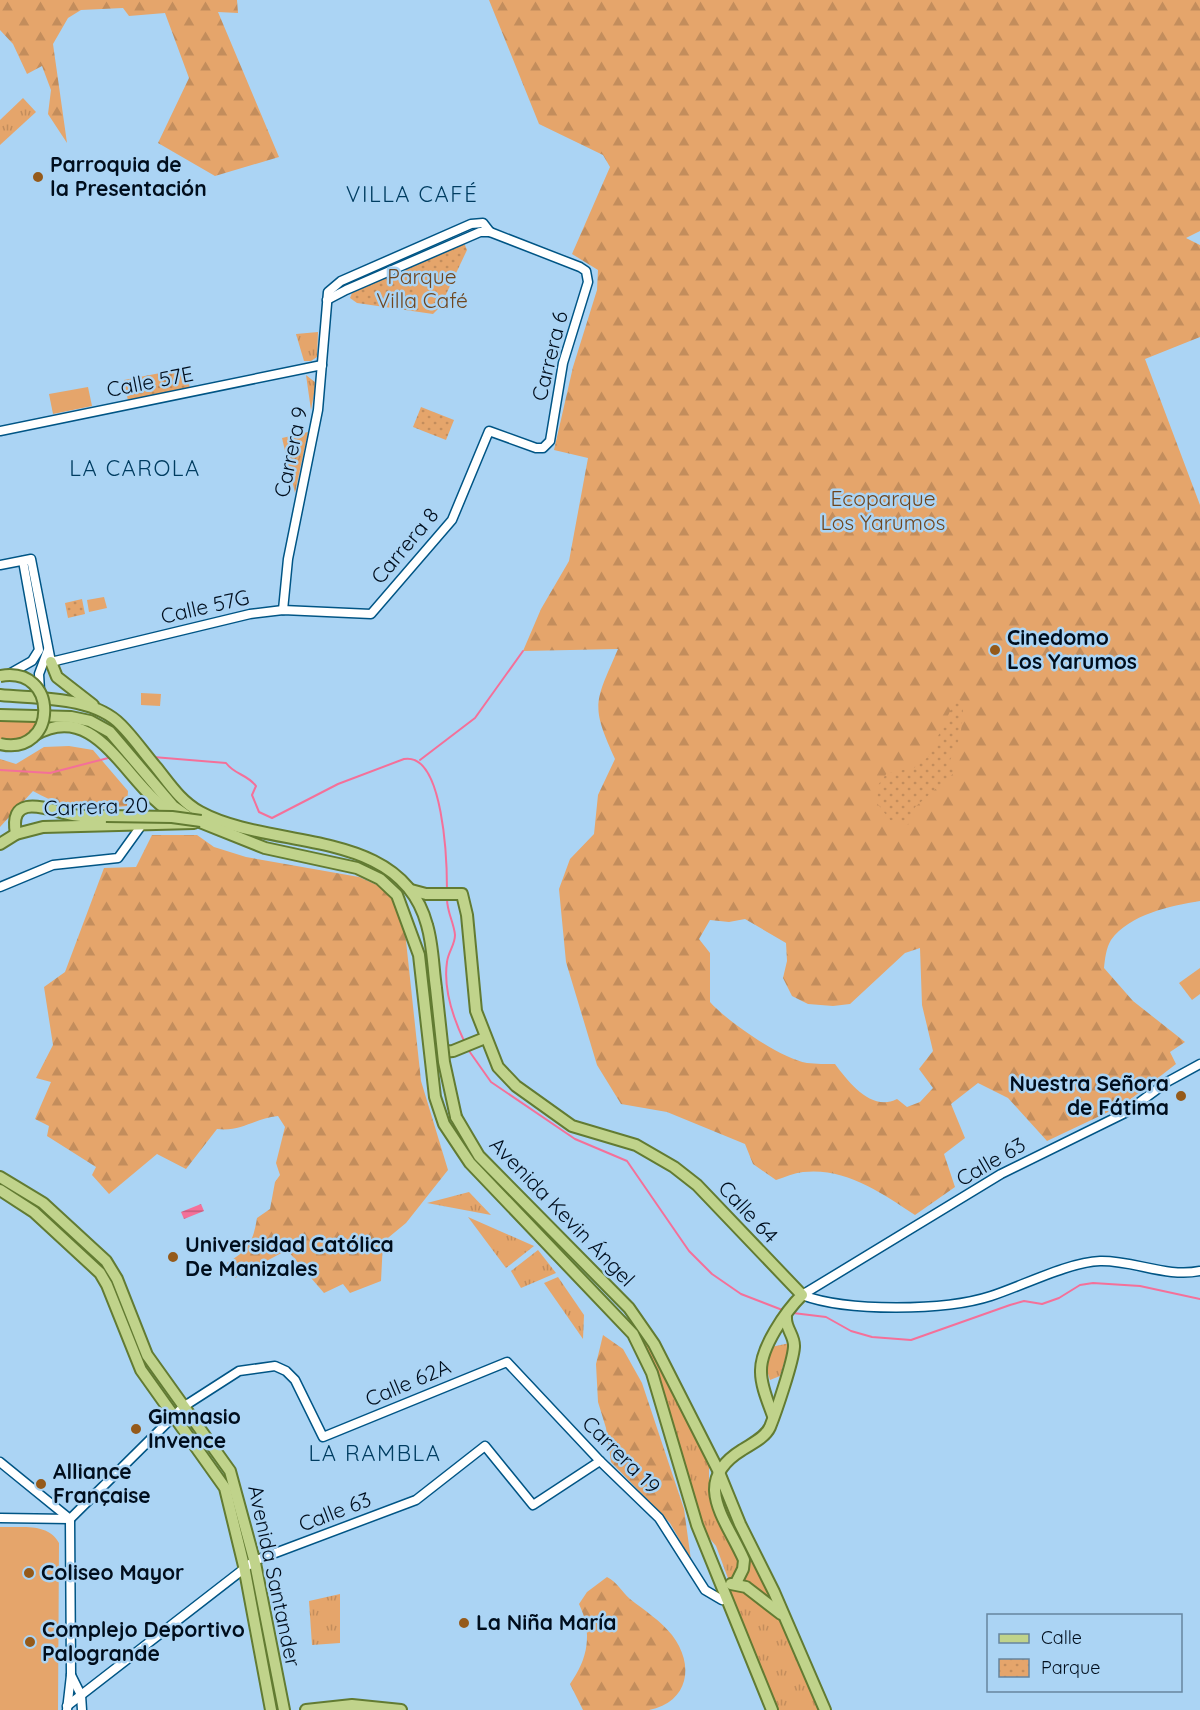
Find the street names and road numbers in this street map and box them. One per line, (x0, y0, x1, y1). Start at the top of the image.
street label: Carrera 6 (525, 308, 573, 403)
street label: Calle 57E (104, 360, 195, 402)
street label: Carrera 9 (268, 404, 312, 500)
street label: Carrera 8 (365, 502, 444, 589)
street label: Calle 57G (158, 583, 251, 629)
street label: Carrera 20 (43, 791, 149, 821)
street label: Avenida Kevin Ángel (485, 1131, 641, 1291)
street label: Calle 63 (951, 1131, 1030, 1191)
street label: Calle 64 (713, 1175, 784, 1248)
street label: Calle 62A (361, 1353, 454, 1412)
street label: Carrera 19 (577, 1410, 666, 1499)
street label: Avenida Santander (243, 1483, 307, 1669)
street label: Calle 63 (295, 1485, 375, 1537)

